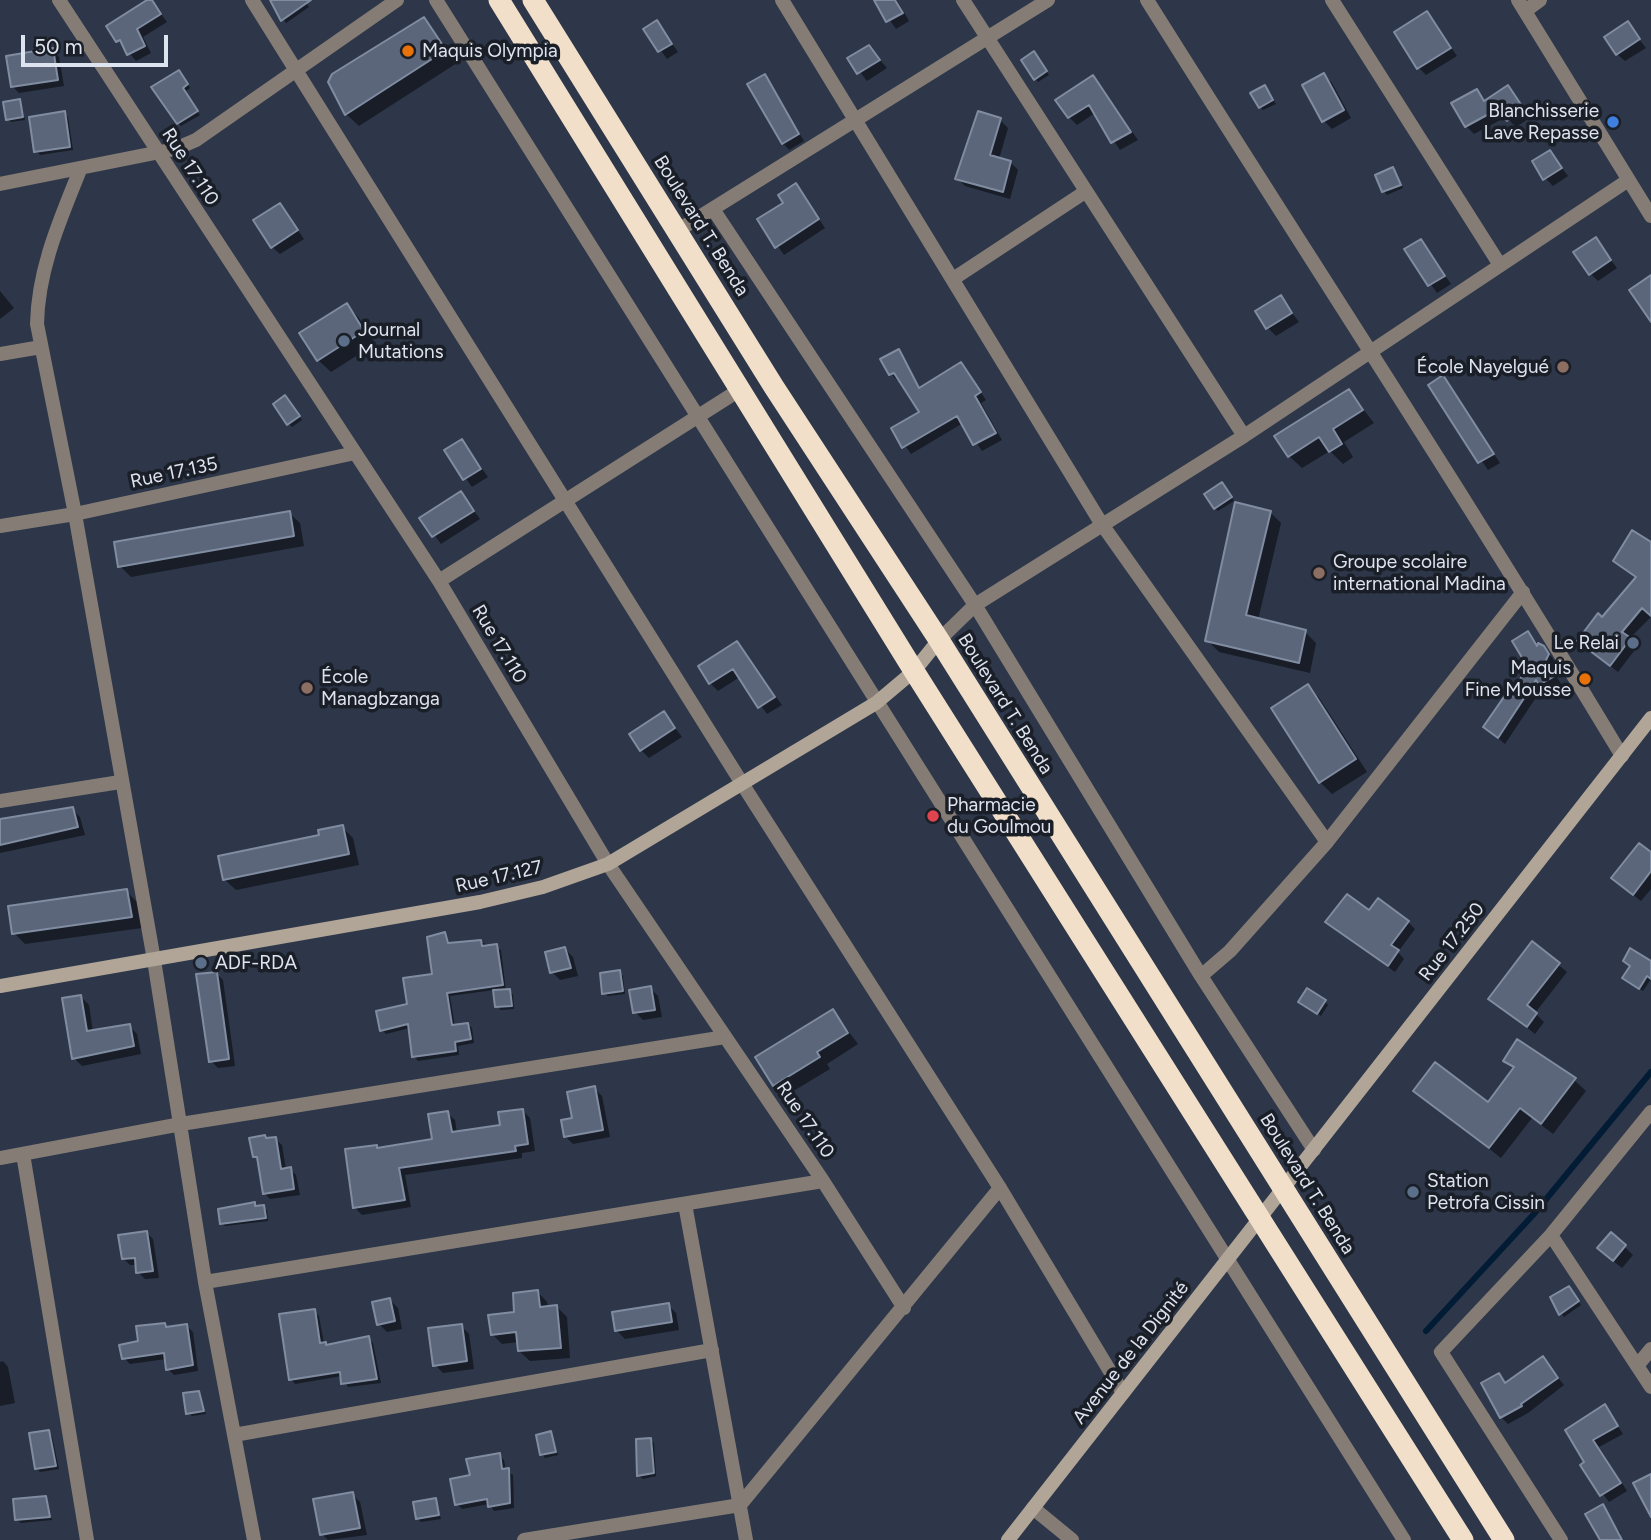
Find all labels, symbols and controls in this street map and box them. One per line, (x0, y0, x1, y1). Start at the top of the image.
scale bar (24, 21, 172, 65)
text: 50 m (34, 34, 83, 59)
place label: Maquis Olympia (422, 40, 558, 62)
marker: Maquis Olympia (400, 43, 416, 59)
place label: Blanchisserie Lave Repasse (1484, 100, 1599, 144)
marker: Blanchisserie Lave Repasse (1605, 114, 1621, 130)
street label: Rue 17.110 (157, 124, 223, 210)
street label: Boulevard T. Benda (648, 151, 754, 301)
place label: Journal Mutations (358, 319, 444, 363)
marker: Journal Mutations (336, 333, 352, 349)
place label: École Nayelgué (1416, 356, 1549, 378)
marker: École Nayelgué (1555, 359, 1571, 375)
street label: Rue 17.135 (128, 453, 220, 493)
place label: Groupe scolaire international Madina (1333, 551, 1506, 595)
marker: Groupe scolaire international Madina (1311, 565, 1327, 581)
street label: Rue 17.110 (467, 601, 531, 687)
street label: Boulevard T. Benda (952, 629, 1058, 779)
place label: Le Relai (1554, 632, 1619, 654)
marker: Le Relai (1625, 635, 1641, 651)
place label: Maquis Fine Mousse (1465, 657, 1571, 701)
place label: École Managbzanga (321, 666, 440, 710)
marker: Maquis Fine Mousse (1577, 671, 1593, 687)
marker: École Managbzanga (299, 680, 315, 696)
place label: Pharmacie du Goulmou (947, 794, 1051, 838)
marker: Pharmacie du Goulmou (925, 808, 941, 824)
street label: Rue 17.127 (453, 856, 545, 898)
street label: Rue 17.250 (1414, 898, 1490, 986)
place label: ADF-RDA (215, 952, 297, 974)
marker: ADF-RDA (193, 955, 209, 971)
street label: Rue 17.110 (771, 1077, 839, 1163)
street label: Boulevard T. Benda (1254, 1109, 1360, 1259)
place label: Station Petrofa Cissin (1427, 1170, 1545, 1214)
marker: Station Petrofa Cissin (1405, 1184, 1421, 1200)
street label: Avenue de la Dignité (1068, 1277, 1194, 1429)

